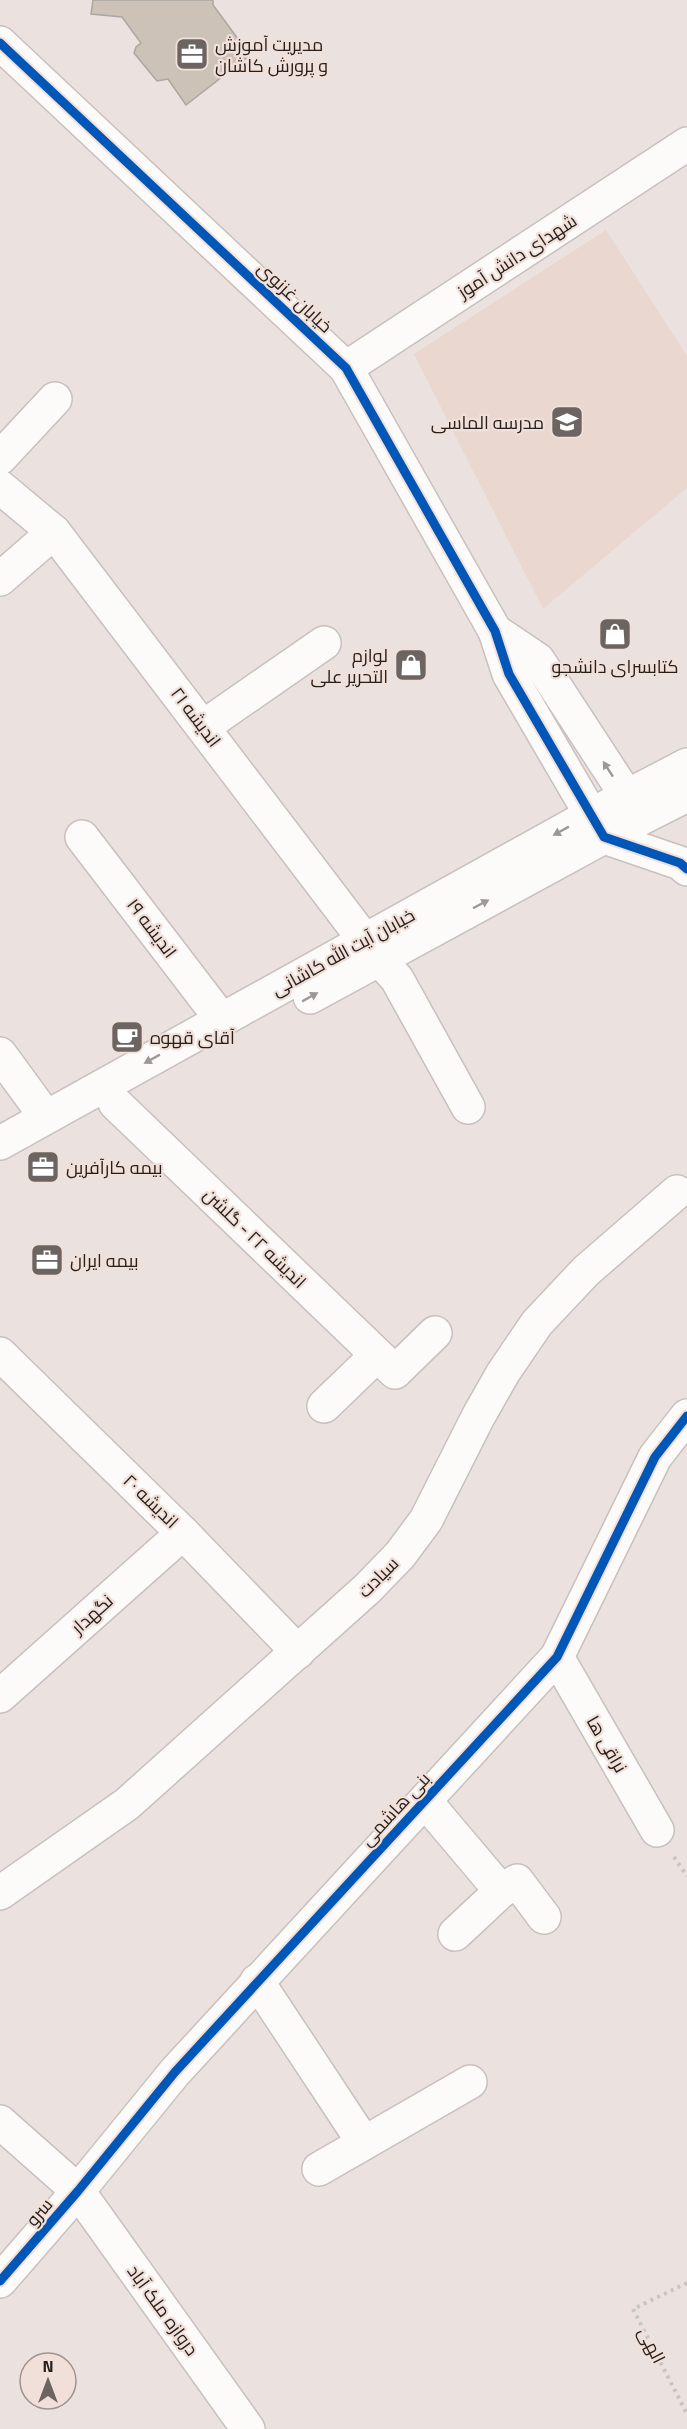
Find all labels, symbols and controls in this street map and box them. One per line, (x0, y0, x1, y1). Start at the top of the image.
place label: مدیریت آموزش و پرورش کاشان (215, 31, 328, 79)
office icon: مدیریت آموزش و پرورش کاشان (174, 36, 210, 72)
street label: شهدای دانش آموز (451, 207, 582, 305)
street label: خیابان غزنوی (251, 255, 339, 339)
school or university icon: مدرسه الماسی (549, 404, 585, 440)
place label: مدرسه الماسی (431, 409, 544, 436)
shop icon: کتابسرای دانشجو (597, 616, 633, 652)
place label: لوازم التحریر علی (310, 642, 388, 690)
shop icon: لوازم التحریر علی (393, 647, 429, 683)
place label: کتابسرای دانشجو (551, 653, 679, 680)
street label: اندیشه ۲۱ (164, 681, 228, 753)
one-way arrow (603, 761, 614, 777)
one-way arrow (552, 826, 569, 836)
street label: اندیشه ۱۹ (121, 892, 183, 964)
one-way arrow (473, 899, 490, 909)
street label: خیابان آیت الله کاشانی (266, 901, 420, 1003)
one-way arrow (301, 992, 318, 1002)
cafe icon: آقای قهوه (109, 1019, 145, 1055)
place label: آقای قهوه (150, 1024, 235, 1051)
one-way arrow (143, 1054, 160, 1064)
office icon: بیمه کارآفرین (25, 1149, 61, 1185)
place label: بیمه کارآفرین (66, 1154, 162, 1181)
street label: اندیشه ۲۲ - گلشن (197, 1182, 313, 1294)
office icon: بیمه ایران (29, 1242, 65, 1278)
place label: بیمه ایران (70, 1247, 139, 1274)
street label: اندیشه ۲۰ (117, 1468, 185, 1534)
street label: سیادت (351, 1550, 405, 1604)
street label: نگهدار (64, 1588, 119, 1641)
street label: نراقی ها (580, 1710, 634, 1778)
street label: بنی هاشمی (354, 1766, 436, 1852)
street label: سرو (19, 2192, 59, 2232)
street label: دروازه ملک آباد (121, 2259, 205, 2361)
street label: الهی (631, 2322, 673, 2368)
north arrow (18, 2351, 78, 2411)
text: N (42, 2354, 54, 2378)

